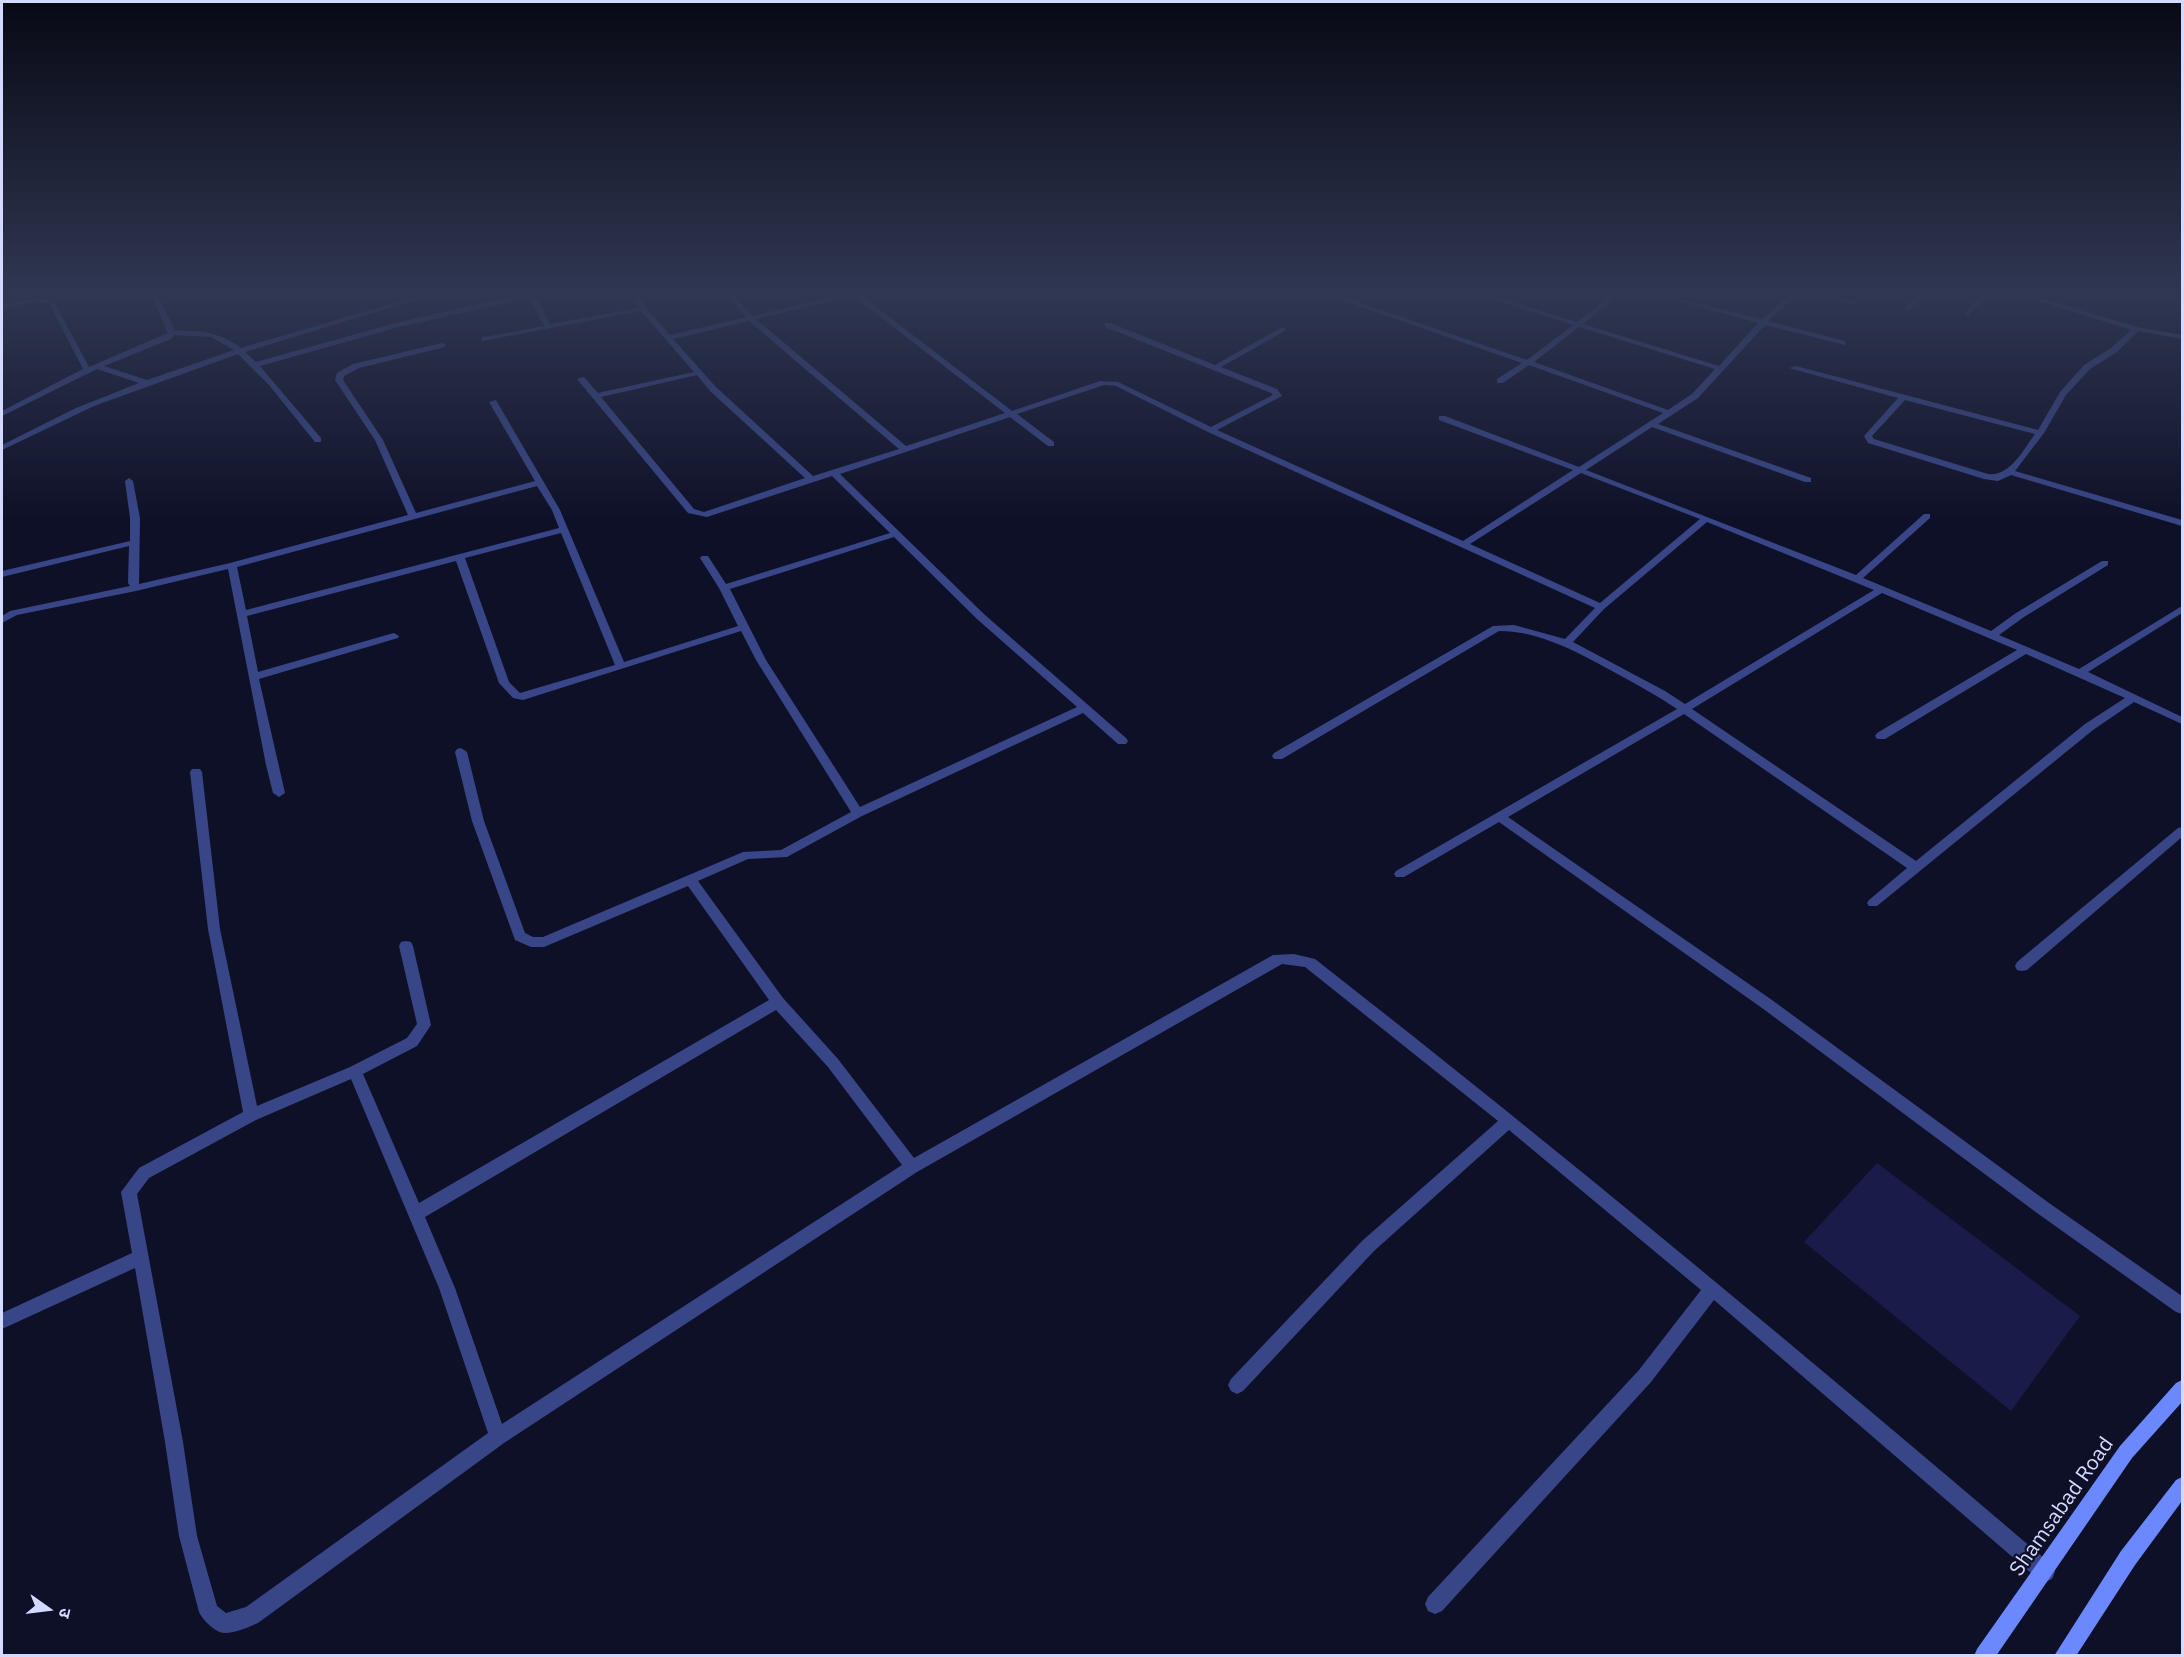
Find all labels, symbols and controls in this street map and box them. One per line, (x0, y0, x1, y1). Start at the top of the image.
street label: Shamsabad Road (2005, 1433, 2119, 1581)
north arrow (18, 1579, 78, 1639)
text: उ (55, 1606, 76, 1620)

